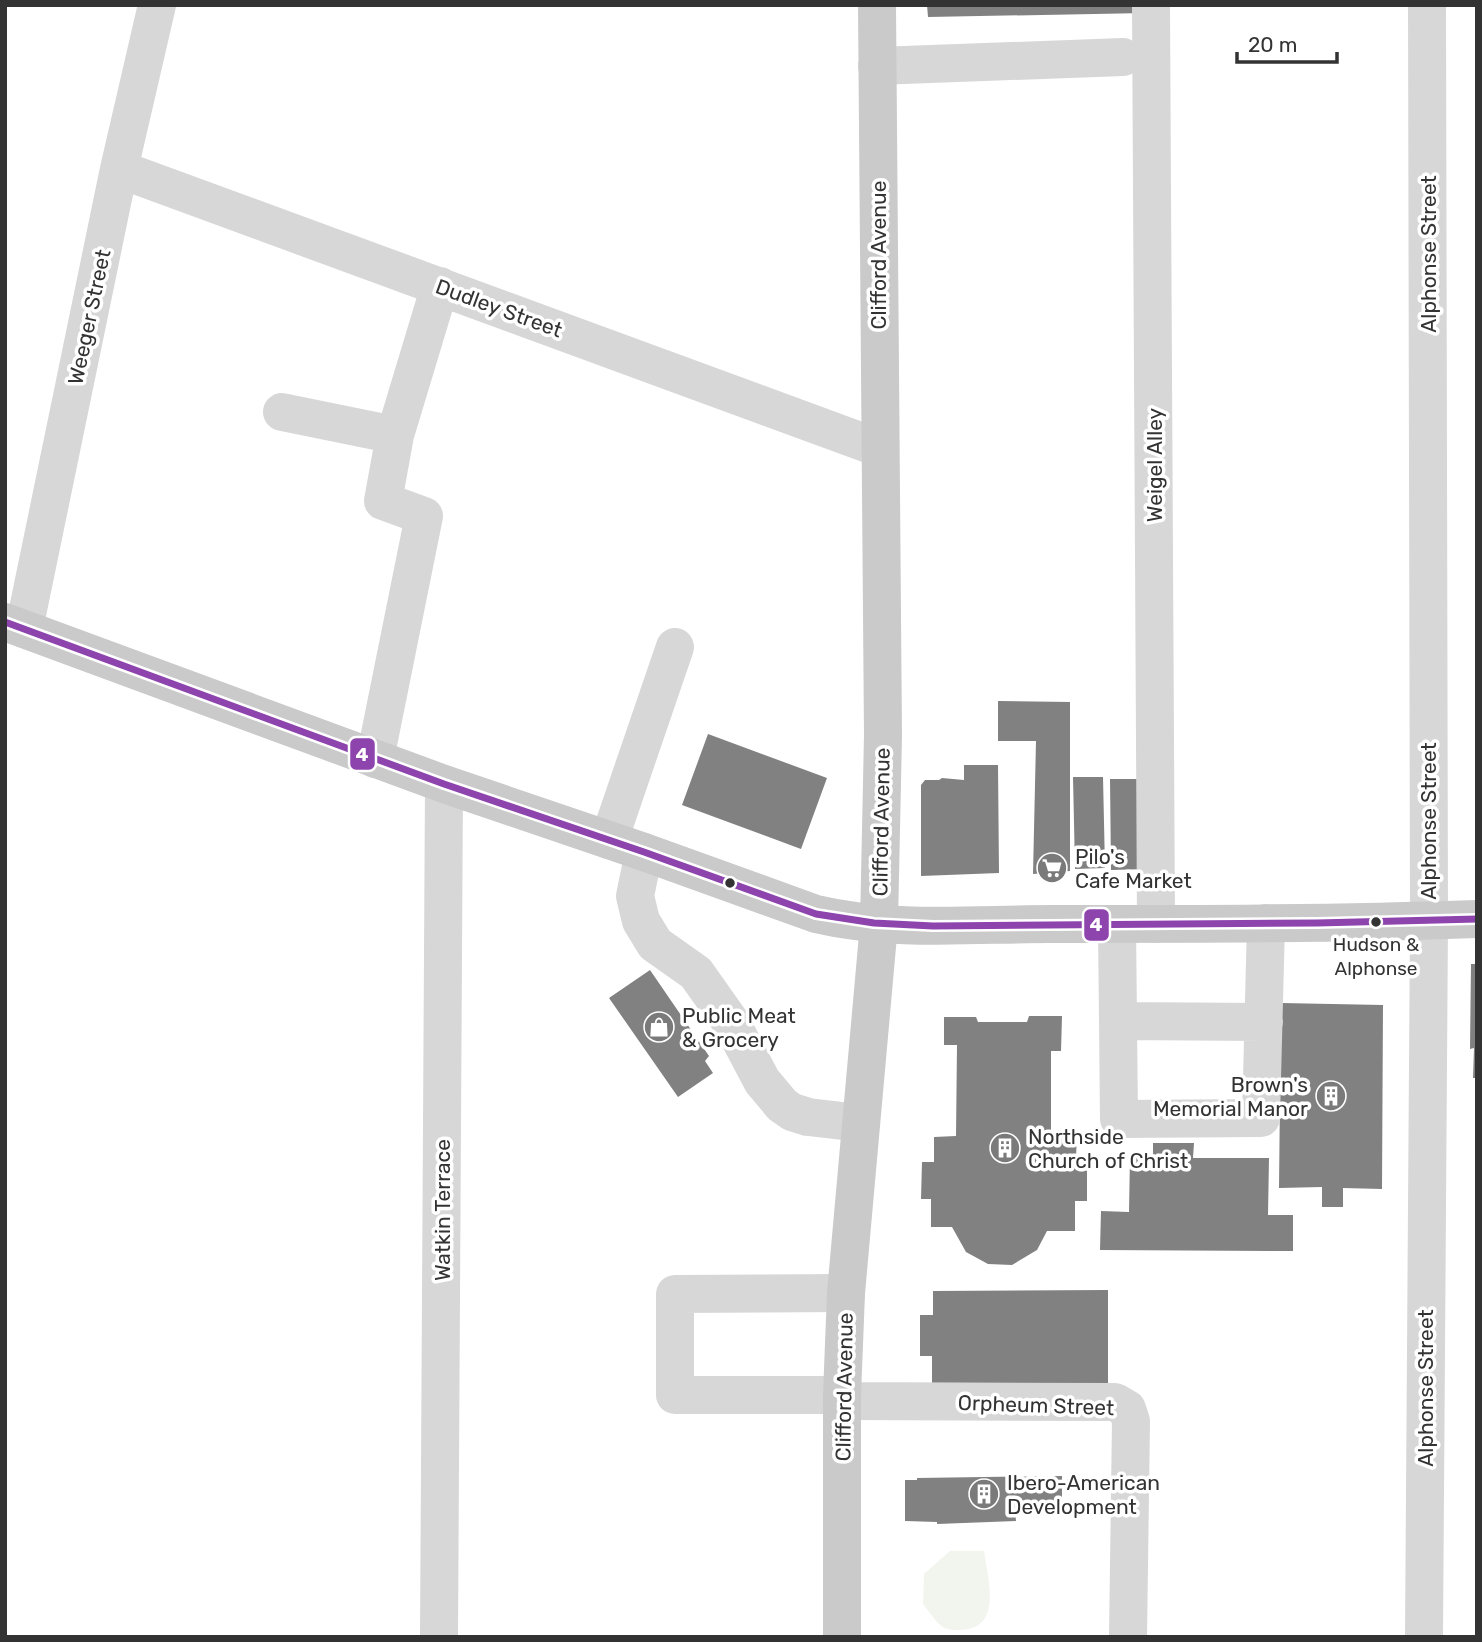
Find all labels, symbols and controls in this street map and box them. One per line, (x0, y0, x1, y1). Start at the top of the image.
scale bar (1237, 21, 1337, 65)
text: 20 m (1248, 32, 1297, 57)
street label: Alphonse Street (1416, 175, 1441, 333)
street label: Clifford Avenue (866, 181, 891, 329)
street label: Weeger Street (62, 247, 116, 387)
street label: Dudley Street (432, 274, 566, 342)
street label: Weigel Alley (1142, 407, 1167, 522)
line badge: 4 (349, 737, 376, 771)
street label: Alphonse Street (1416, 742, 1441, 900)
text: 4 (356, 743, 369, 766)
street label: Clifford Avenue (867, 747, 895, 897)
place label: Pilo's Cafe Market (1075, 844, 1192, 893)
supermarket icon: Pilo's Cafe Market (1035, 851, 1069, 885)
unlabelled marker (723, 876, 737, 890)
line badge: 4 (1083, 908, 1110, 942)
text: 4 (1090, 913, 1103, 936)
marker: Hudson & Alphonse (1369, 915, 1383, 929)
place label: Hudson & Alphonse (1333, 933, 1419, 980)
place label: Public Meat & Grocery (682, 1003, 796, 1052)
shop icon: Public Meat & Grocery (642, 1010, 676, 1044)
place label: Brown's Memorial Manor (1153, 1072, 1308, 1121)
building icon: Brown's Memorial Manor (1314, 1079, 1348, 1113)
place label: Northside Church of Christ (1028, 1124, 1188, 1173)
building icon: Northside Church of Christ (988, 1131, 1022, 1165)
street label: Watkin Terrace (430, 1139, 455, 1281)
street label: Alphonse Street (1413, 1309, 1438, 1467)
street label: Clifford Avenue (830, 1312, 858, 1462)
street label: Orpheum Street (957, 1390, 1115, 1420)
place label: Ibero-American Development (1007, 1470, 1160, 1519)
building icon: Ibero-American Development (967, 1477, 1001, 1511)

